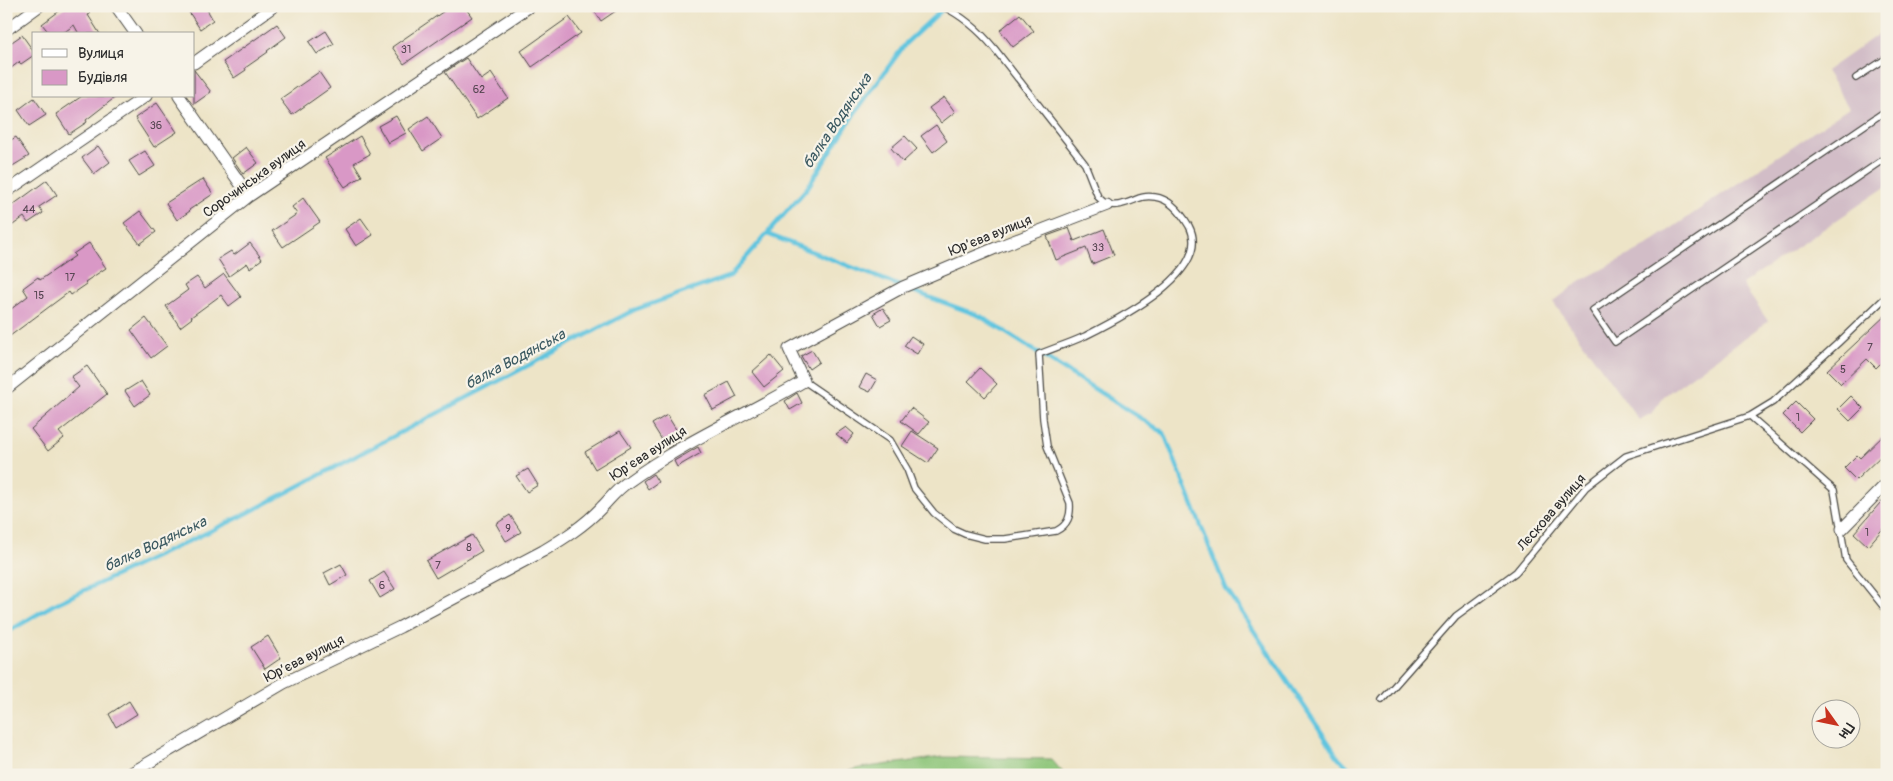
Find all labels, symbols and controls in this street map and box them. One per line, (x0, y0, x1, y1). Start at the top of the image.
legend (32, 32, 195, 98)
house number: 31 (401, 43, 411, 56)
text: Вулиця (78, 44, 124, 63)
text: Будівля (78, 68, 127, 87)
water label: балка Водянська (799, 69, 877, 173)
house number: 62 (473, 83, 485, 96)
house number: 36 (150, 119, 162, 132)
street label: Сорочинська вулиця (200, 135, 309, 221)
house number: 44 (23, 203, 36, 216)
street label: Юр’єва вулиця (946, 211, 1034, 260)
house number: 33 (1092, 241, 1104, 254)
house number: 17 (65, 271, 75, 284)
house number: 15 (34, 289, 44, 302)
water label: балка Водянська (462, 325, 569, 394)
house number: 7 (1867, 341, 1873, 354)
house number: 5 (1840, 363, 1846, 376)
house number: 1 (1796, 411, 1800, 424)
street label: Юр’єва вулиця (607, 422, 690, 484)
street label: Лєскова вулиця (1513, 471, 1589, 555)
water label: балка Водянська (101, 512, 210, 576)
house number: 9 (505, 522, 511, 535)
house number: 1 (1865, 526, 1869, 539)
house number: 8 (466, 541, 472, 554)
house number: 7 (435, 559, 441, 572)
house number: 6 (379, 579, 385, 592)
street label: Юр’єва вулиця (261, 631, 347, 686)
north arrow (1810, 698, 1860, 748)
text: Пн (1835, 720, 1858, 742)

